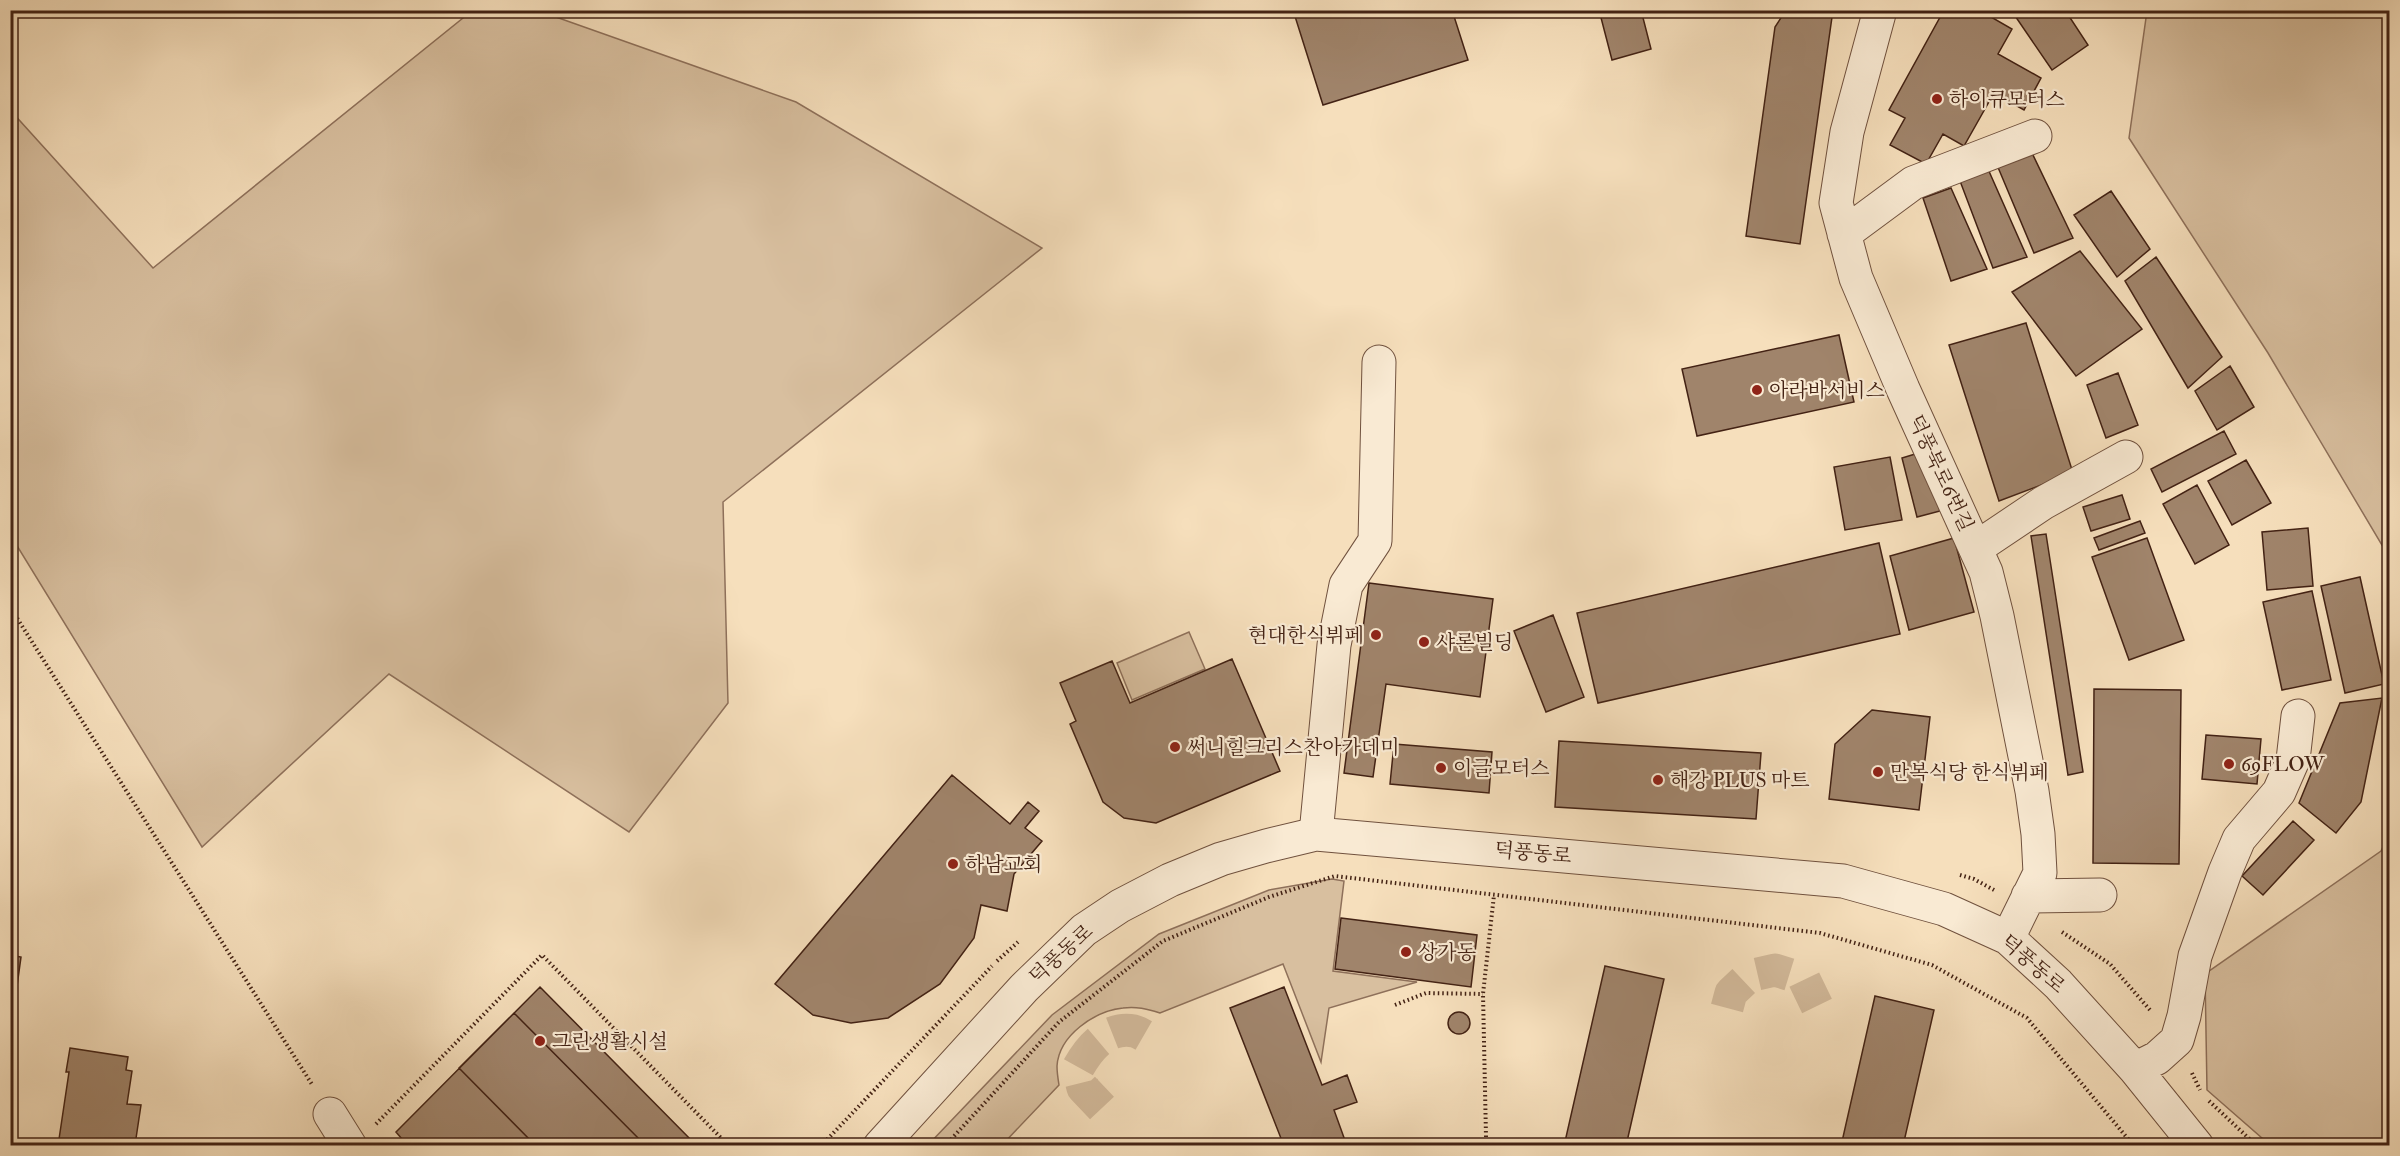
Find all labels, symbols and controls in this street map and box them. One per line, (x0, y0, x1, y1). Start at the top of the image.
place label: 하이큐모터스 (1949, 87, 2065, 112)
marker: 하이큐모터스 (1930, 92, 1944, 106)
place label: 아라바서비스 (1769, 378, 1885, 403)
marker: 아라바서비스 (1750, 383, 1764, 397)
street label: 덕풍북로6번길 (1903, 411, 1979, 535)
place label: 현대한식뷔페 (1248, 623, 1364, 648)
marker: 현대한식뷔페 (1369, 628, 1383, 642)
place label: 샤론빌딩 (1436, 630, 1513, 655)
marker: 샤론빌딩 (1417, 635, 1431, 649)
place label: 써니힐크리스찬아카데미 (1187, 735, 1400, 760)
marker: 써니힐크리스찬아카데미 (1168, 740, 1182, 754)
place label: 69FLOW (2241, 752, 2325, 777)
place label: 이글모터스 (1453, 756, 1550, 781)
marker: 69FLOW (2222, 757, 2236, 771)
place label: 만복식당 한식뷔페 (1890, 760, 2049, 785)
marker: 이글모터스 (1434, 761, 1448, 775)
marker: 만복식당 한식뷔페 (1871, 765, 1885, 779)
place label: 해강 PLUS 마트 (1670, 768, 1810, 793)
marker: 해강 PLUS 마트 (1651, 773, 1665, 787)
street label: 덕풍동로 (1493, 837, 1573, 869)
place label: 하남교회 (965, 852, 1042, 877)
marker: 하남교회 (946, 857, 960, 871)
street label: 덕풍동로 (1024, 919, 1098, 989)
street label: 덕풍동로 (1996, 929, 2070, 999)
place label: 상가동 (1418, 940, 1476, 965)
marker: 상가동 (1399, 945, 1413, 959)
place label: 그린생활시설 (552, 1029, 668, 1054)
marker: 그린생활시설 (533, 1034, 547, 1048)

